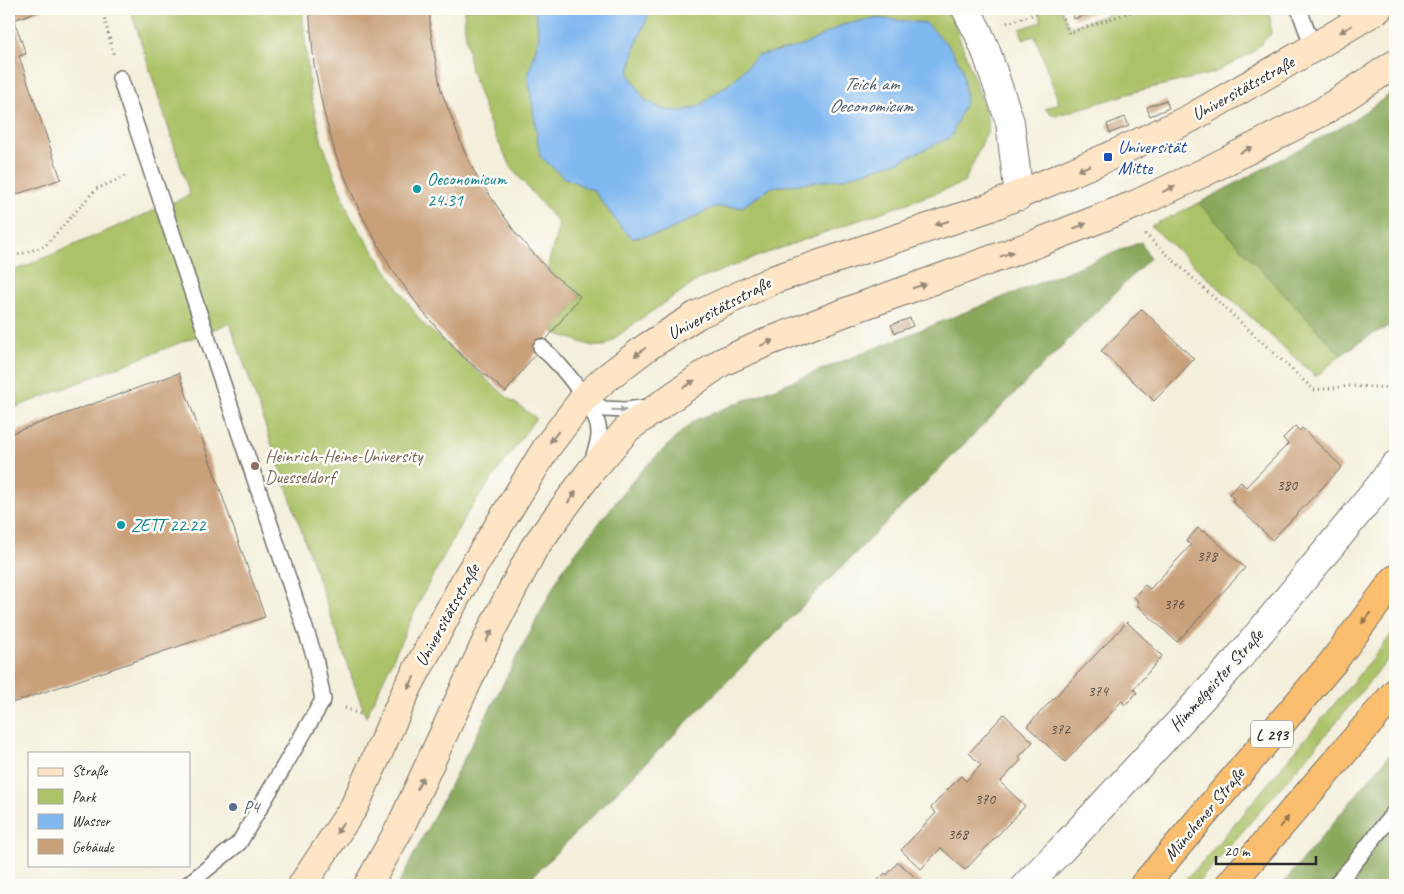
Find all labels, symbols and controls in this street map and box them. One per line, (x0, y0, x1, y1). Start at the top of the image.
one-way arrow (1339, 24, 1352, 33)
street label: Universitätsstraße (1188, 50, 1299, 125)
water label: Teich am Oeconomicum (829, 72, 915, 118)
place label: Universität Mitte (1118, 136, 1188, 179)
one-way arrow (1239, 146, 1254, 154)
marker: Universität Mitte (1102, 151, 1114, 163)
one-way arrow (1077, 164, 1091, 172)
place label: Oeconomicum 24.31 (427, 168, 507, 211)
marker: Oeconomicum 24.31 (411, 183, 423, 195)
one-way arrow (1162, 185, 1176, 193)
one-way arrow (934, 220, 949, 227)
one-way arrow (1073, 222, 1088, 230)
one-way arrow (999, 250, 1014, 257)
street label: Universitätsstraße (664, 271, 775, 344)
one-way arrow (912, 282, 927, 290)
one-way arrow (760, 338, 774, 346)
one-way arrow (634, 347, 647, 358)
one-way arrow (683, 380, 696, 389)
one-way arrow (612, 406, 628, 414)
one-way arrow (549, 430, 560, 443)
place label: Heinrich-Heine-University Duesseldorf (265, 445, 424, 488)
marker: Heinrich-Heine-University Duesseldorf (249, 460, 261, 472)
house number: 380 (1277, 476, 1298, 495)
one-way arrow (567, 490, 577, 504)
place label: ZETT 22.22 (131, 514, 207, 536)
marker: ZETT 22.22 (115, 519, 127, 531)
house number: 378 (1197, 547, 1218, 566)
street label: Universitätsstraße (410, 559, 485, 670)
house number: 376 (1164, 595, 1185, 614)
one-way arrow (1361, 611, 1371, 625)
street label: Himmelgeister Straße (1164, 624, 1268, 736)
one-way arrow (485, 629, 493, 643)
one-way arrow (407, 675, 415, 690)
house number: 374 (1088, 682, 1109, 701)
house number: 372 (1050, 720, 1071, 739)
road number: L 293 (1251, 721, 1293, 748)
legend (28, 752, 190, 866)
text: Straße (72, 762, 108, 781)
street label: Münchener Straße (1159, 762, 1250, 865)
one-way arrow (416, 776, 424, 790)
text: Park (72, 788, 97, 807)
house number: 370 (975, 790, 996, 809)
place label: P4 (243, 796, 261, 818)
marker: P4 (227, 801, 239, 813)
text: Wasser (72, 812, 111, 831)
one-way arrow (1278, 816, 1290, 828)
one-way arrow (335, 822, 344, 835)
house number: 368 (948, 825, 969, 844)
scale bar (1216, 834, 1316, 866)
text: Gebäude (72, 838, 115, 857)
text: 20 m (1224, 842, 1251, 861)

